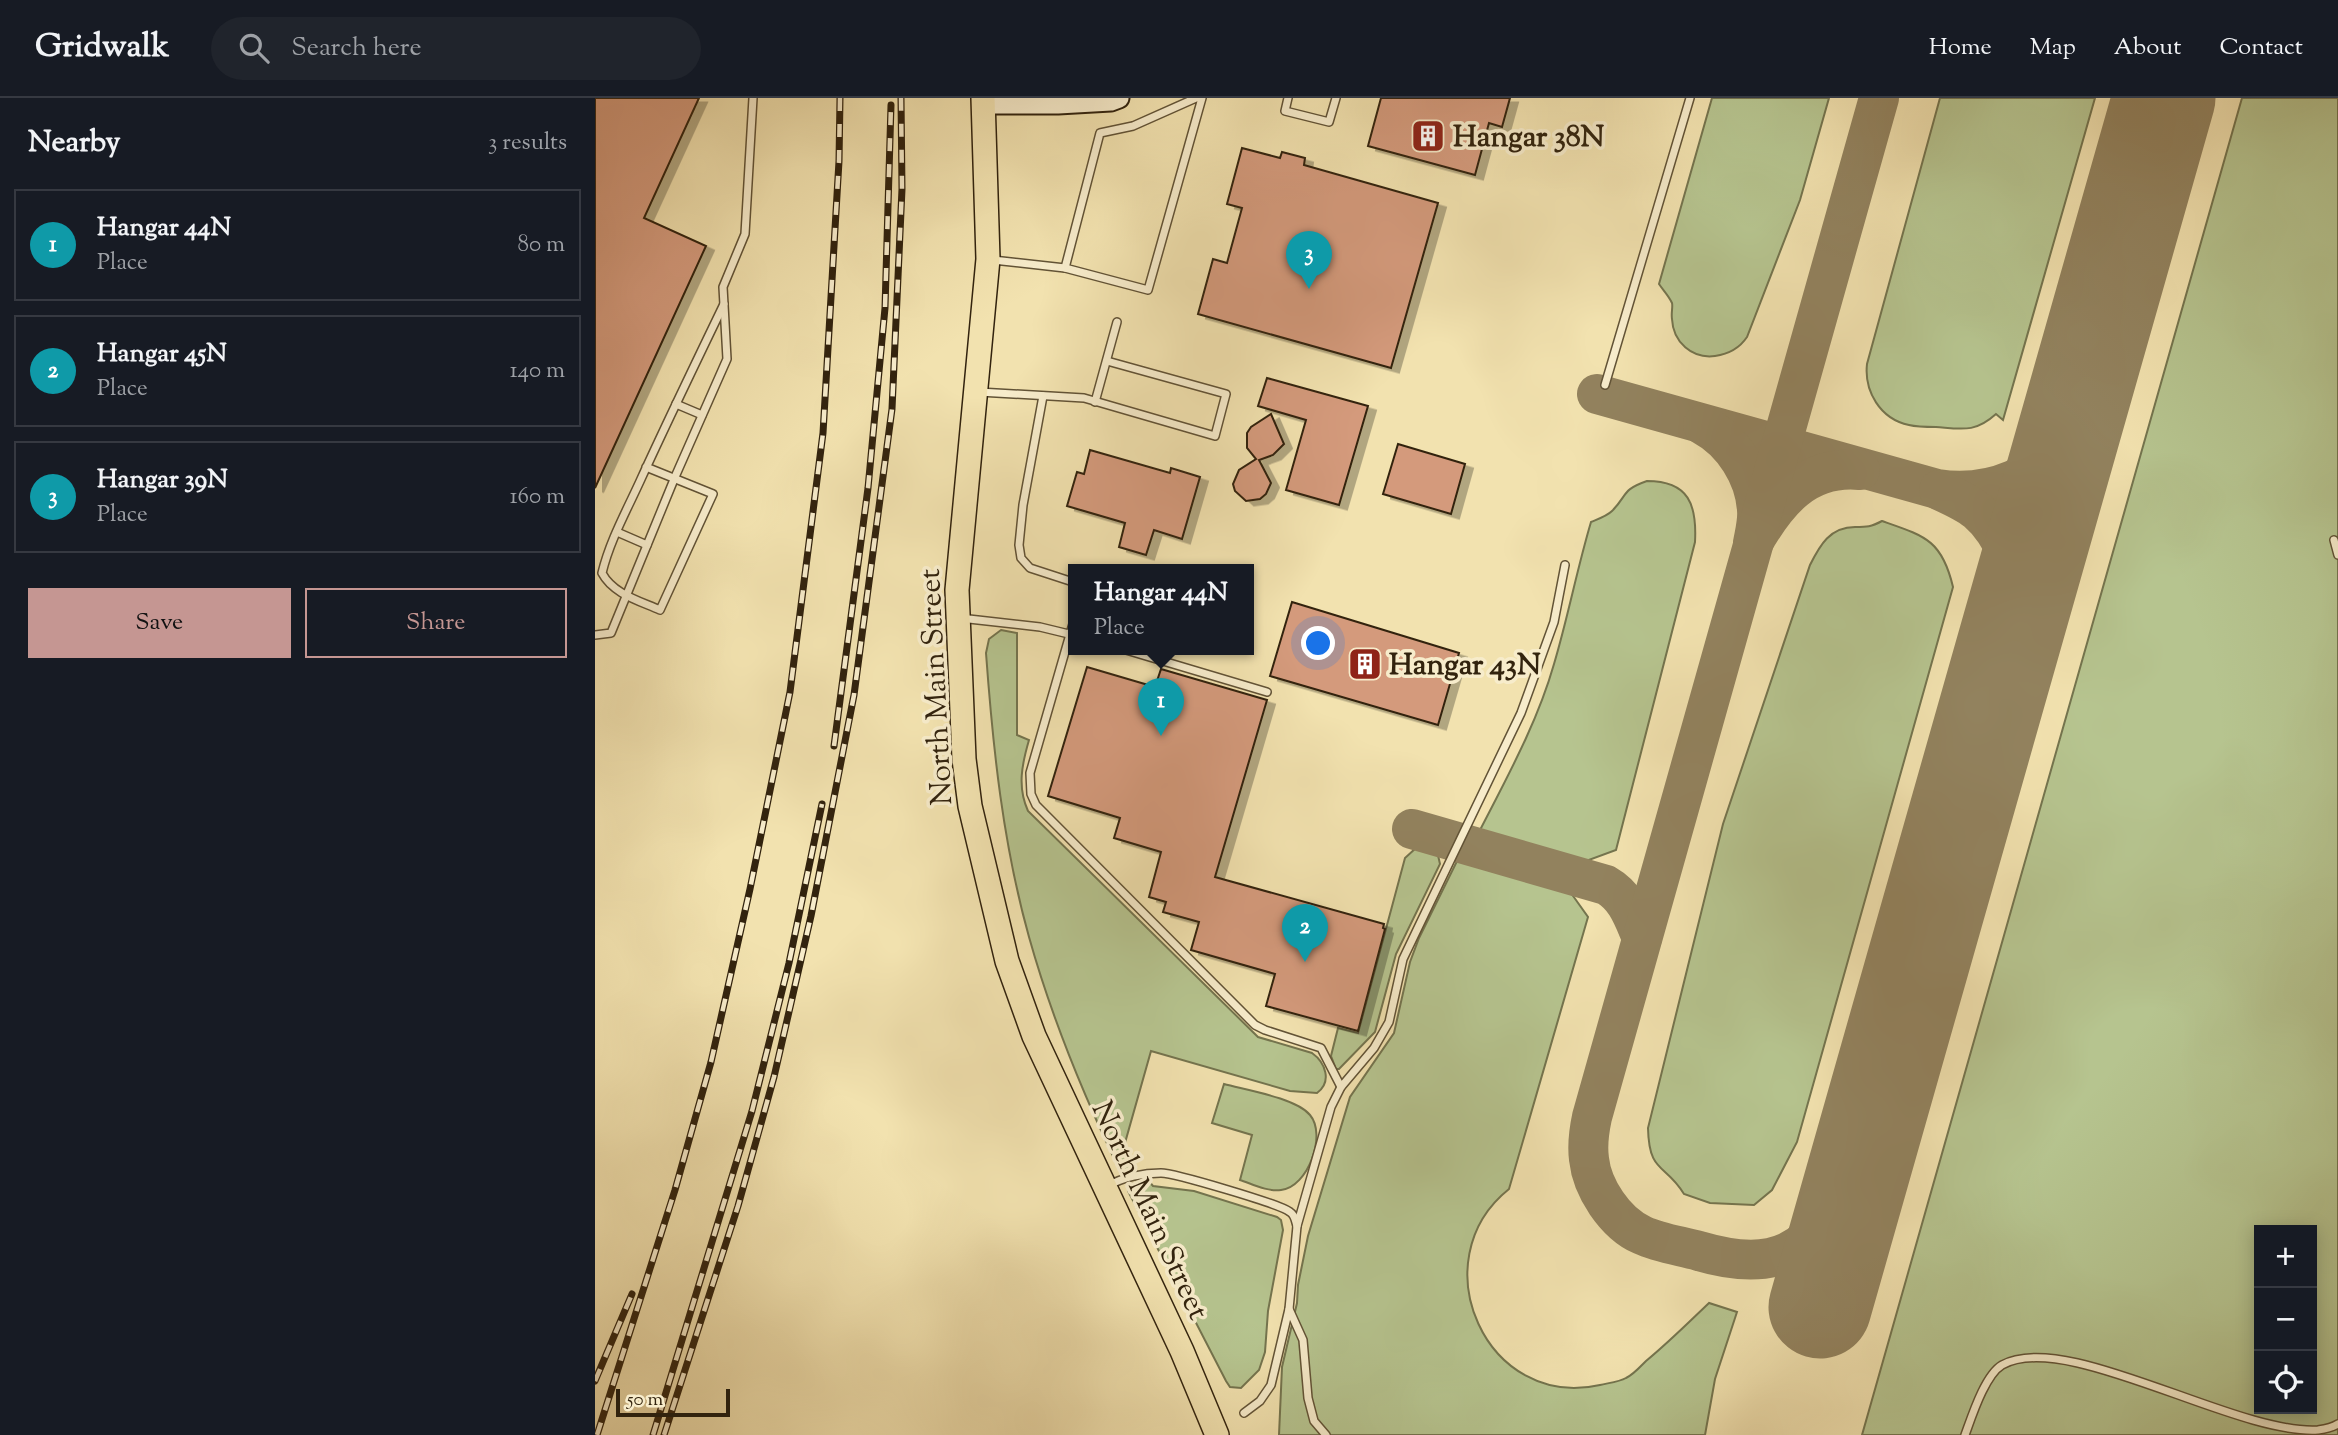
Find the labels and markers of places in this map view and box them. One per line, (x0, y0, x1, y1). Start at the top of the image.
building icon: Hangar 38N (1409, 117, 1447, 155)
place label: Hangar 38N (1453, 117, 1604, 160)
pin: 3 (1286, 231, 1332, 289)
building icon: Hangar 43N (1346, 645, 1384, 683)
place label: Hangar 43N (1389, 645, 1541, 688)
pin: 1 (1138, 678, 1184, 736)
pin: 2 (1282, 904, 1328, 962)

